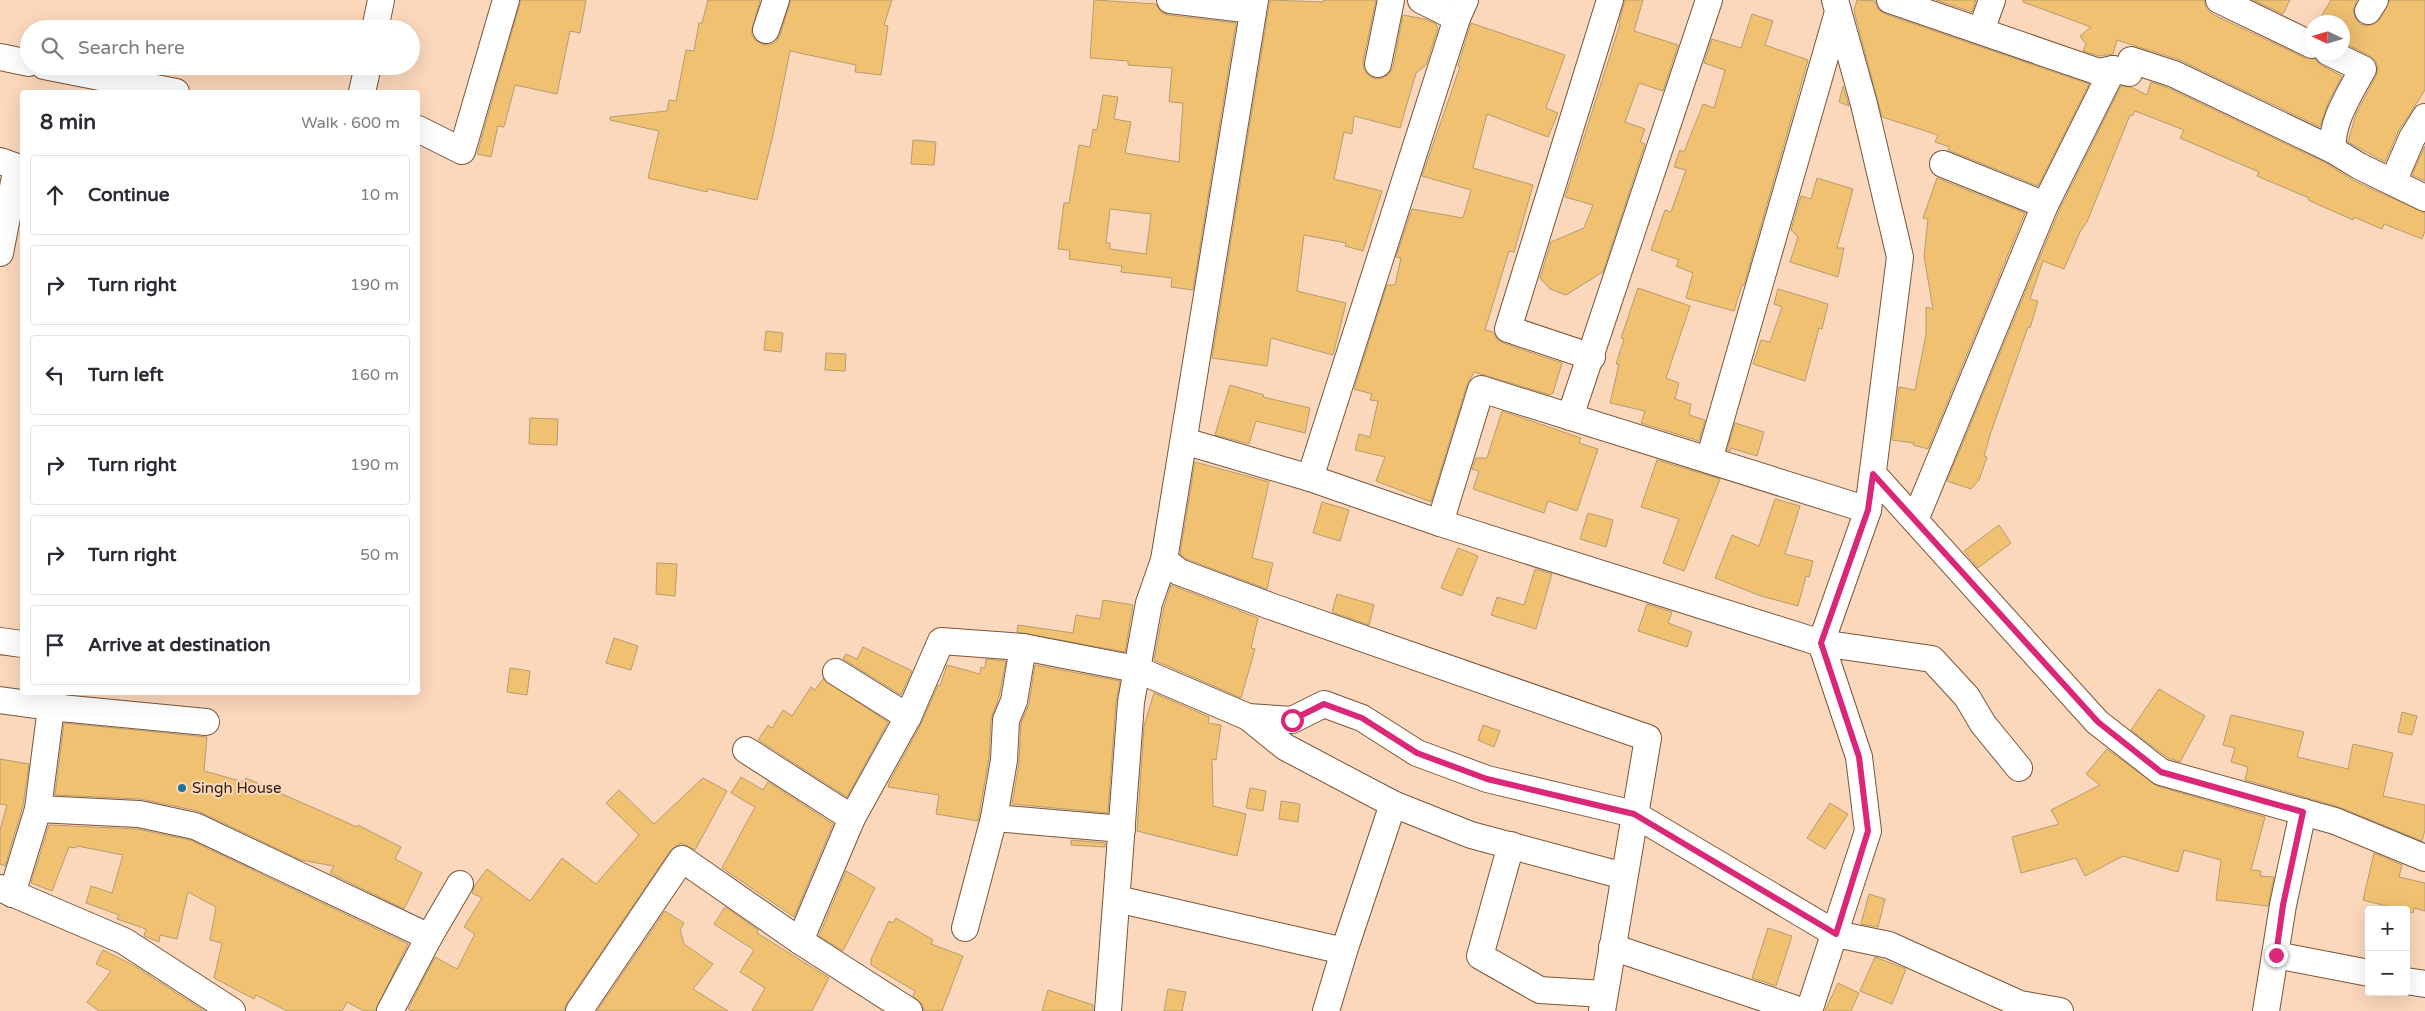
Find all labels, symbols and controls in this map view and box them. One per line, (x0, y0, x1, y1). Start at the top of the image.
north arrow (2305, 15, 2350, 60)
search box (20, 20, 420, 75)
icon: search (38, 34, 66, 62)
text: Search here (78, 37, 185, 59)
text: 8 min (40, 110, 96, 135)
text: Walk · 600 m (301, 113, 400, 133)
icon: ahead (41, 181, 69, 209)
text: Continue (88, 184, 170, 206)
text: 10 m (360, 185, 399, 205)
icon: right (41, 271, 69, 299)
text: Turn right (88, 274, 176, 296)
text: 190 m (350, 275, 399, 295)
icon: left (41, 361, 69, 389)
text: Turn left (88, 364, 164, 386)
text: 160 m (350, 365, 399, 385)
icon: right (41, 451, 69, 479)
text: Turn right (88, 454, 176, 476)
text: 190 m (350, 455, 399, 475)
icon: right (41, 541, 69, 569)
text: Turn right (88, 544, 176, 566)
text: 50 m (360, 545, 399, 565)
icon: arrive (41, 631, 69, 659)
text: Arrive at destination (88, 634, 271, 656)
route start (1281, 709, 1304, 732)
place label: Singh House (192, 779, 282, 797)
marker: Singh House (176, 782, 188, 794)
map controls (2365, 906, 2410, 996)
button: + (2365, 906, 2410, 951)
route end (2265, 944, 2288, 967)
button: − (2365, 951, 2410, 996)

